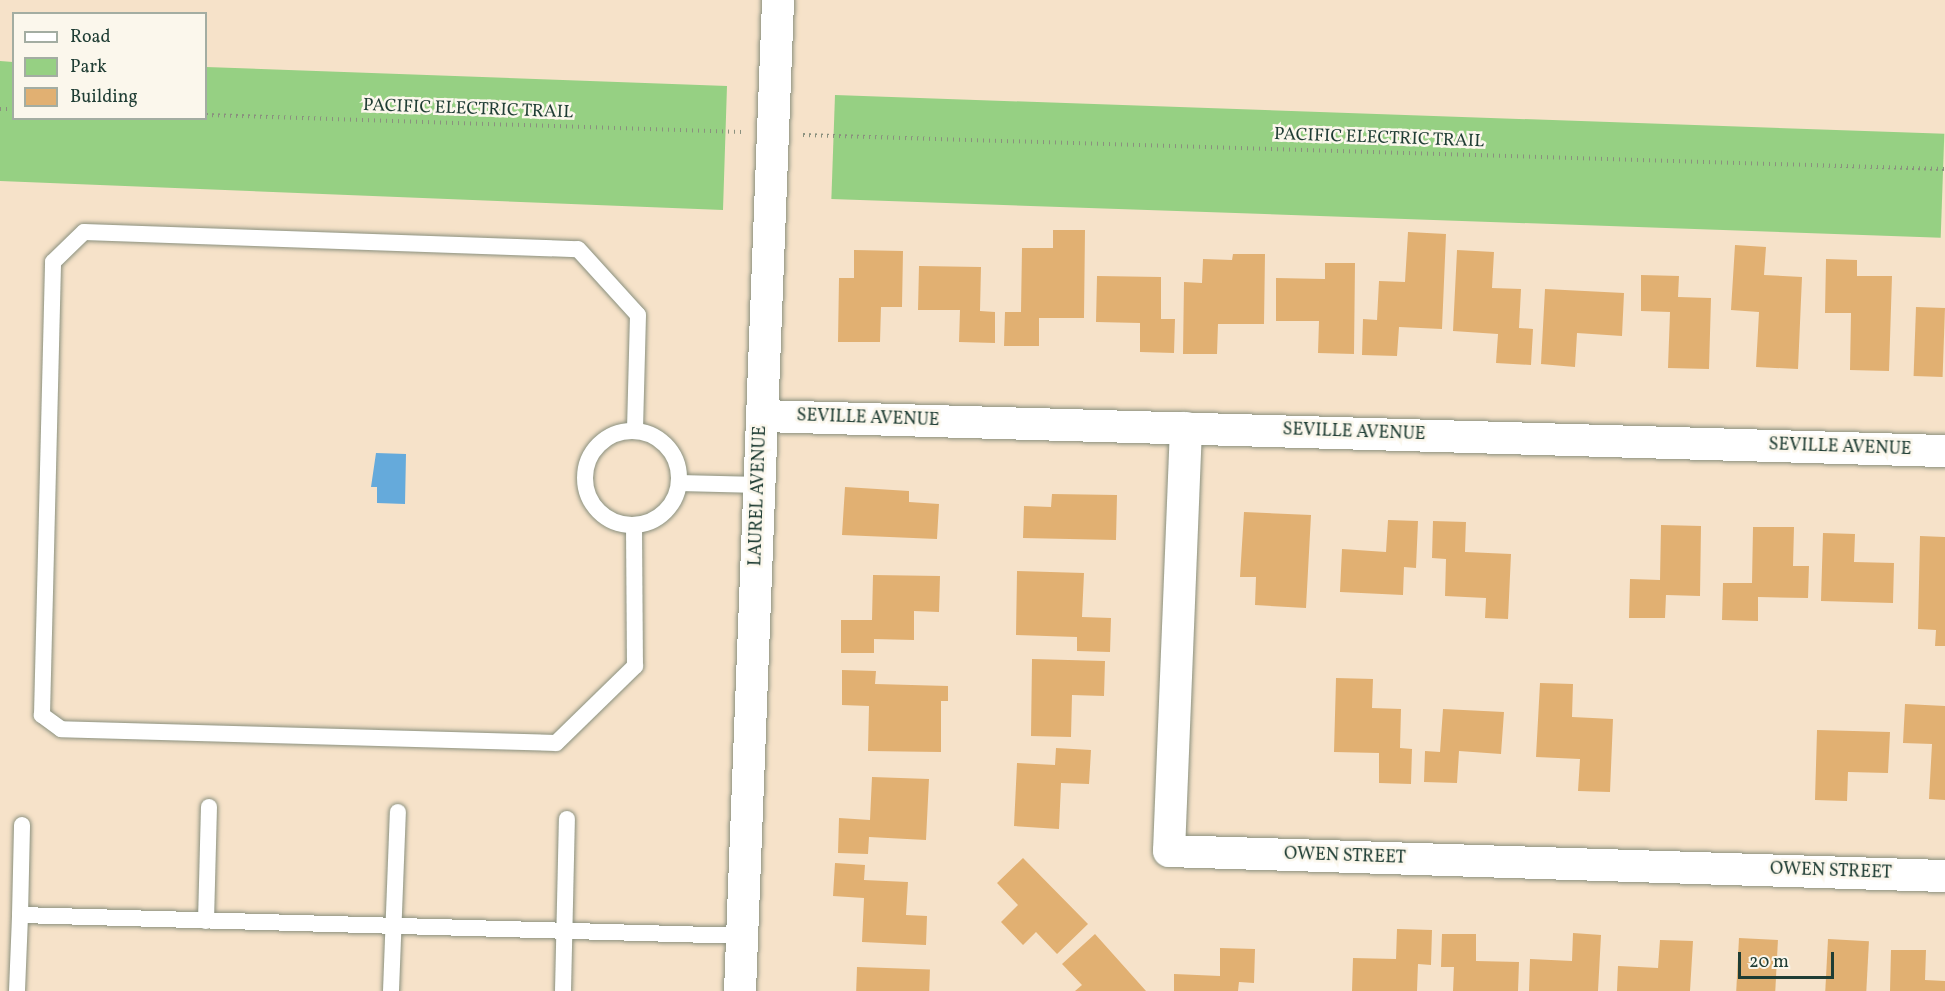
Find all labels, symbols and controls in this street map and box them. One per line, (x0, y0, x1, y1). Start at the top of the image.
legend (12, 12, 207, 120)
text: Road (70, 25, 111, 50)
text: Park (70, 55, 107, 80)
text: Building (70, 85, 138, 110)
street label: PACIFIC ELECTRIC TRAIL (362, 96, 574, 124)
street label: PACIFIC ELECTRIC TRAIL (1273, 125, 1485, 153)
street label: SEVILLE AVENUE (796, 406, 940, 432)
street label: SEVILLE AVENUE (1282, 420, 1426, 446)
street label: LAUREL AVENUE (746, 425, 772, 567)
street label: SEVILLE AVENUE (1768, 435, 1912, 461)
street label: OWEN STREET (1284, 844, 1406, 870)
street label: OWEN STREET (1770, 859, 1892, 885)
scale bar (1741, 940, 1837, 978)
text: 20 m (1749, 950, 1789, 975)

